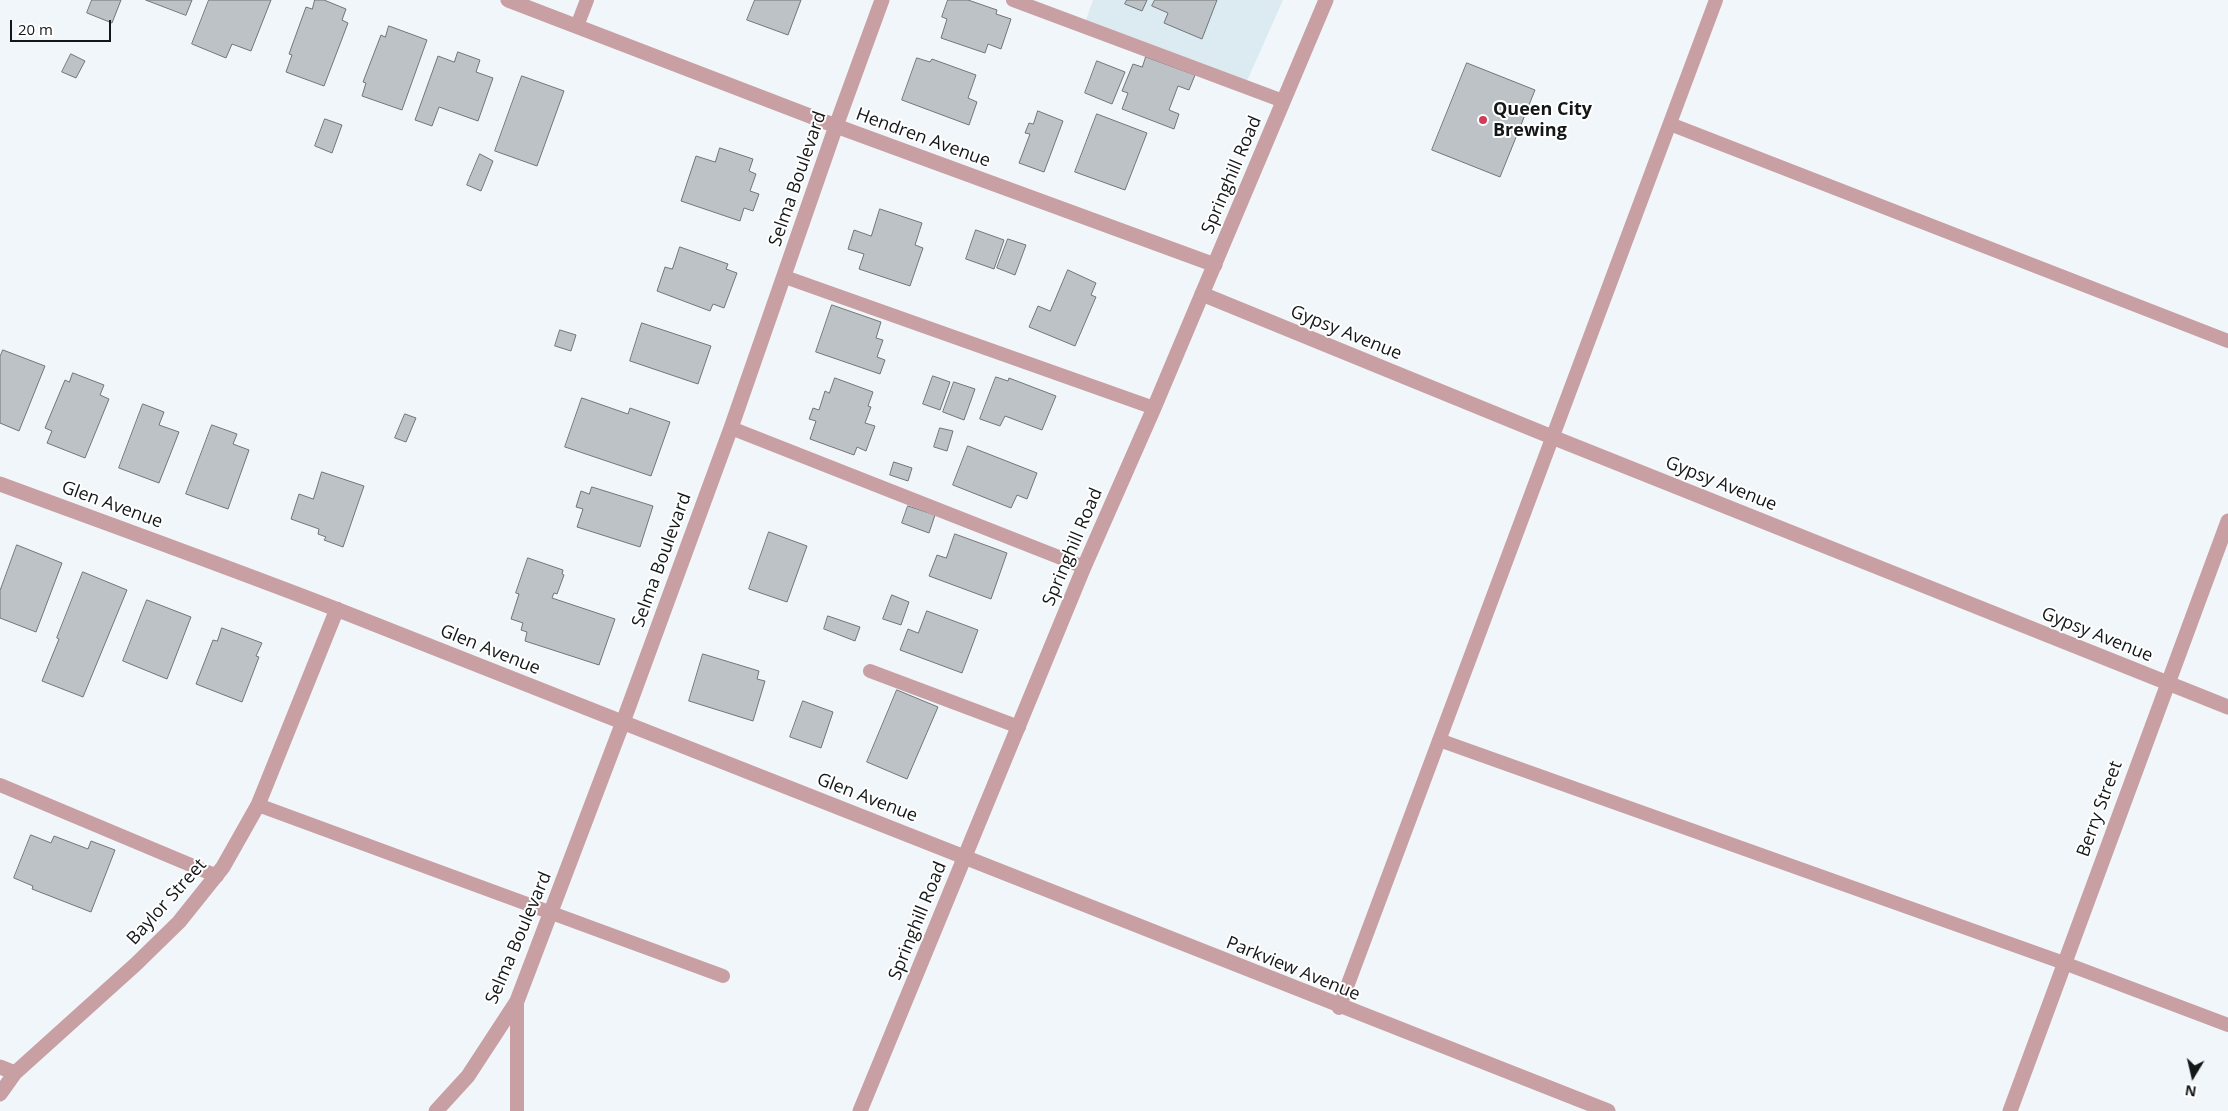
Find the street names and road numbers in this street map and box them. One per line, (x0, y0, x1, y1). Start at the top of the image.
street label: Hendren Avenue (853, 104, 993, 172)
street label: Selma Boulevard (765, 109, 831, 249)
street label: Springhill Road (1197, 113, 1267, 237)
street label: Gypsy Avenue (1287, 301, 1405, 365)
street label: Gypsy Avenue (1662, 452, 1780, 516)
street label: Glen Avenue (58, 477, 166, 533)
street label: Springhill Road (1038, 485, 1108, 609)
street label: Selma Boulevard (628, 490, 696, 630)
street label: Gypsy Avenue (2038, 603, 2156, 667)
street label: Glen Avenue (437, 620, 543, 680)
street label: Berry Street (2073, 758, 2127, 860)
street label: Glen Avenue (814, 769, 920, 827)
street label: Baylor Street (123, 855, 211, 949)
street label: Springhill Road (884, 859, 952, 983)
street label: Selma Boulevard (481, 869, 557, 1007)
street label: Parkview Avenue (1223, 932, 1363, 1006)

